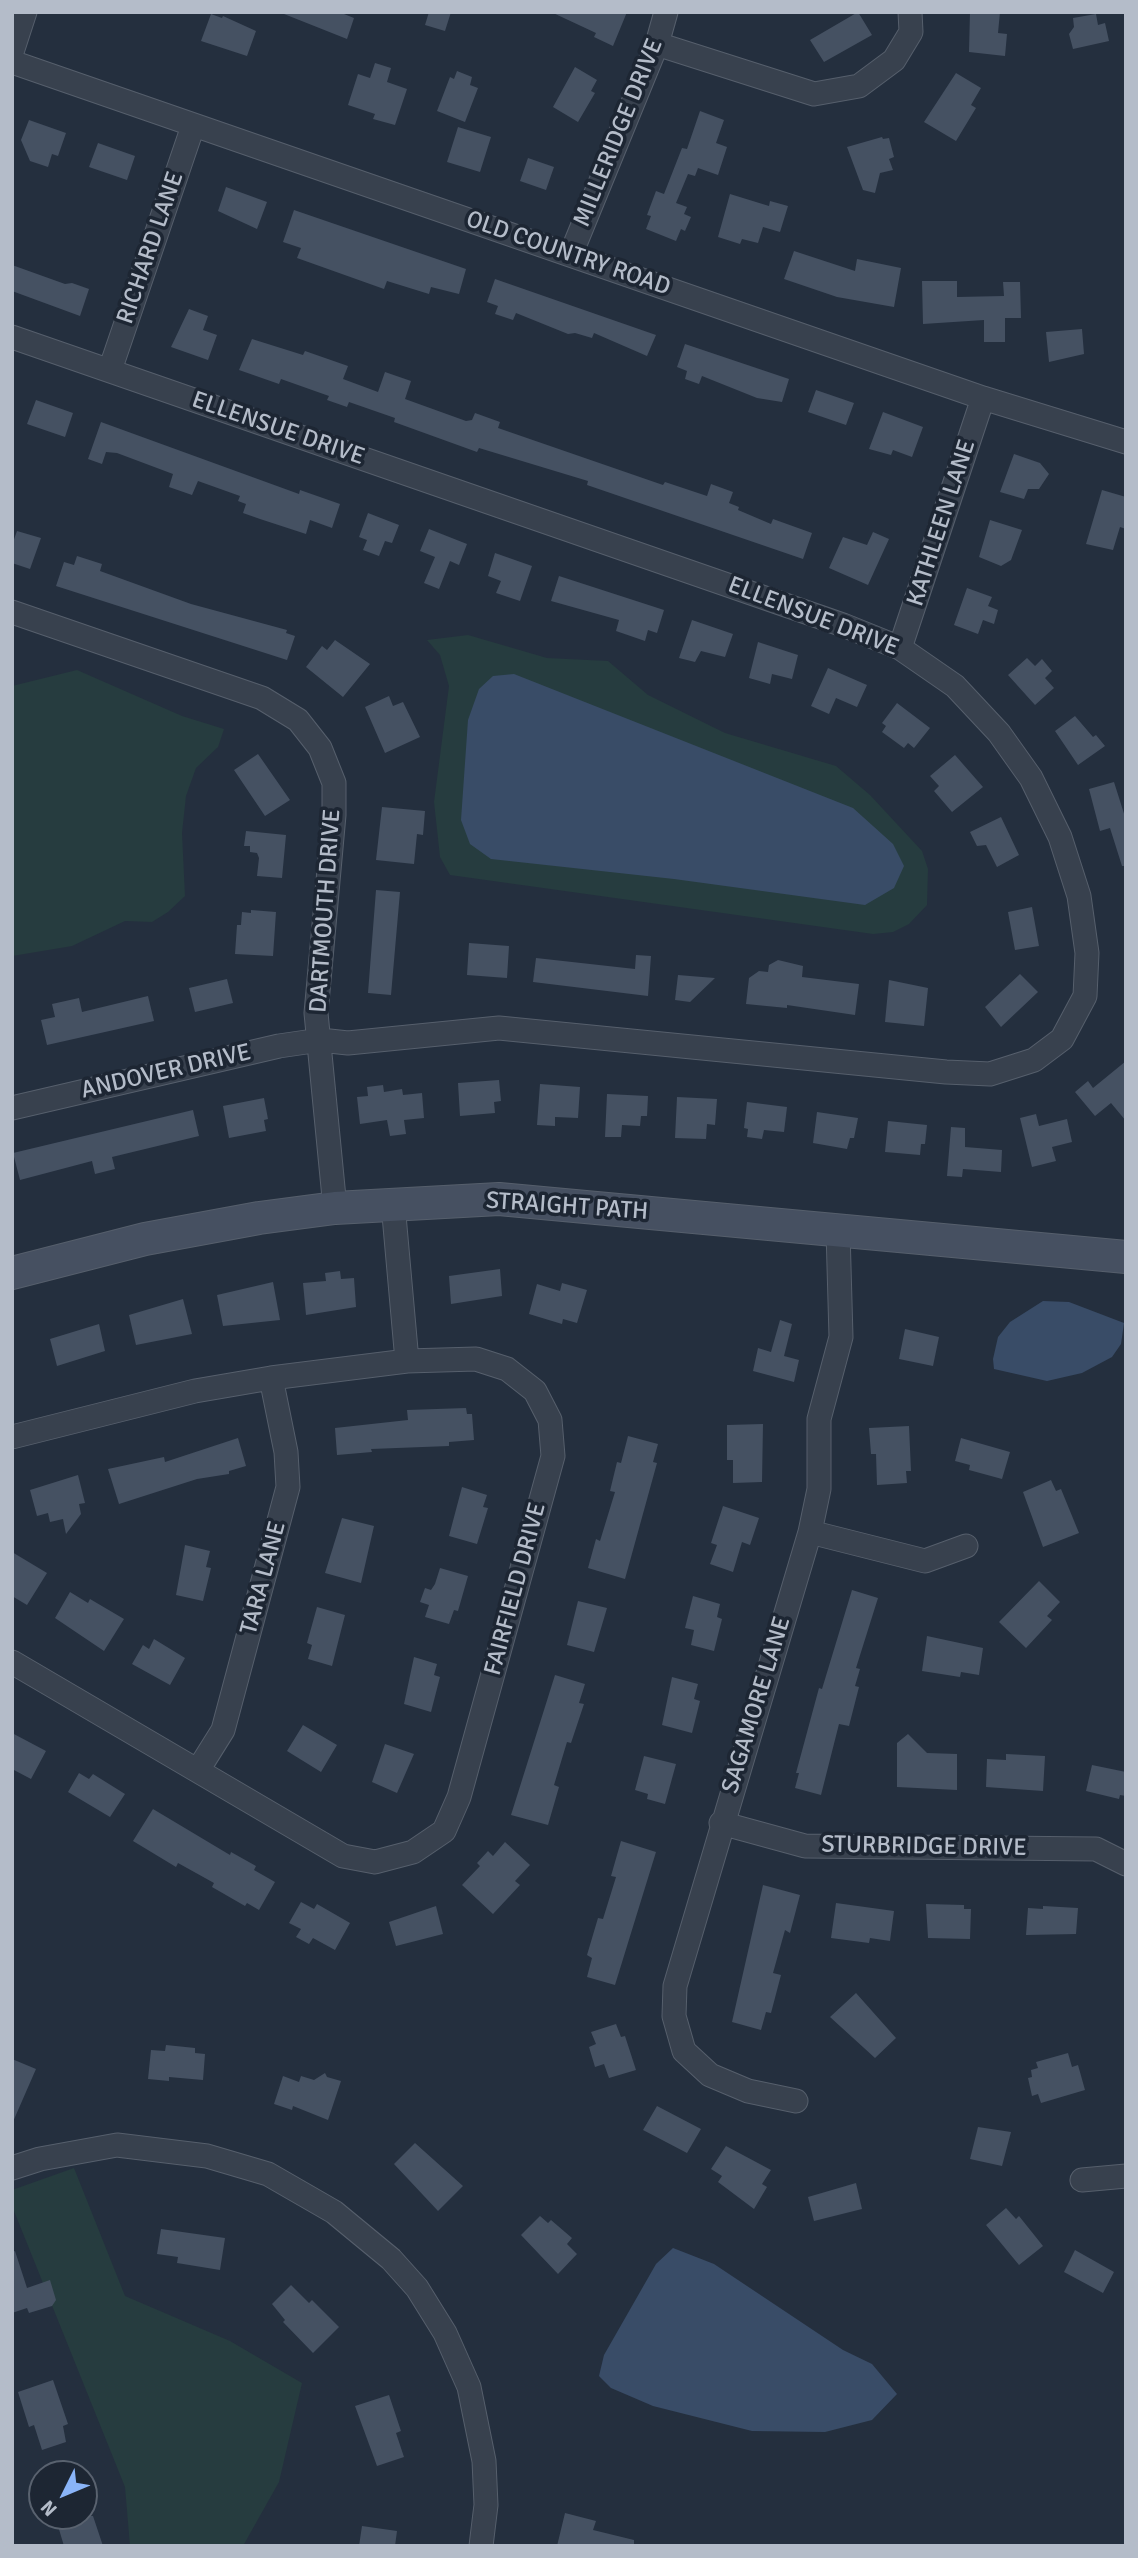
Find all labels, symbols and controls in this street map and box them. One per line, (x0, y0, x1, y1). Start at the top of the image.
street label: MILLERIDGE DRIVE (568, 35, 670, 231)
street label: RICHARD LANE (112, 168, 190, 328)
street label: OLD COUNTRY ROAD (462, 206, 674, 302)
street label: ELLENSUE DRIVE (188, 386, 368, 472)
street label: KATHLEEN LANE (902, 436, 982, 610)
street label: ELLENSUE DRIVE (723, 571, 903, 663)
street label: DARTMOUTH DRIVE (305, 808, 347, 1014)
street label: ANDOVER DRIVE (78, 1038, 254, 1106)
street label: STRAIGHT PATH (485, 1187, 649, 1227)
street label: FAIRFIELD DRIVE (479, 1499, 553, 1679)
street label: TARA LANE (235, 1518, 293, 1638)
street label: SAGAMORE LANE (716, 1613, 798, 1797)
street label: STURBRIDGE DRIVE (821, 1831, 1027, 1863)
north arrow (28, 2460, 98, 2530)
text: N (36, 2495, 62, 2521)

